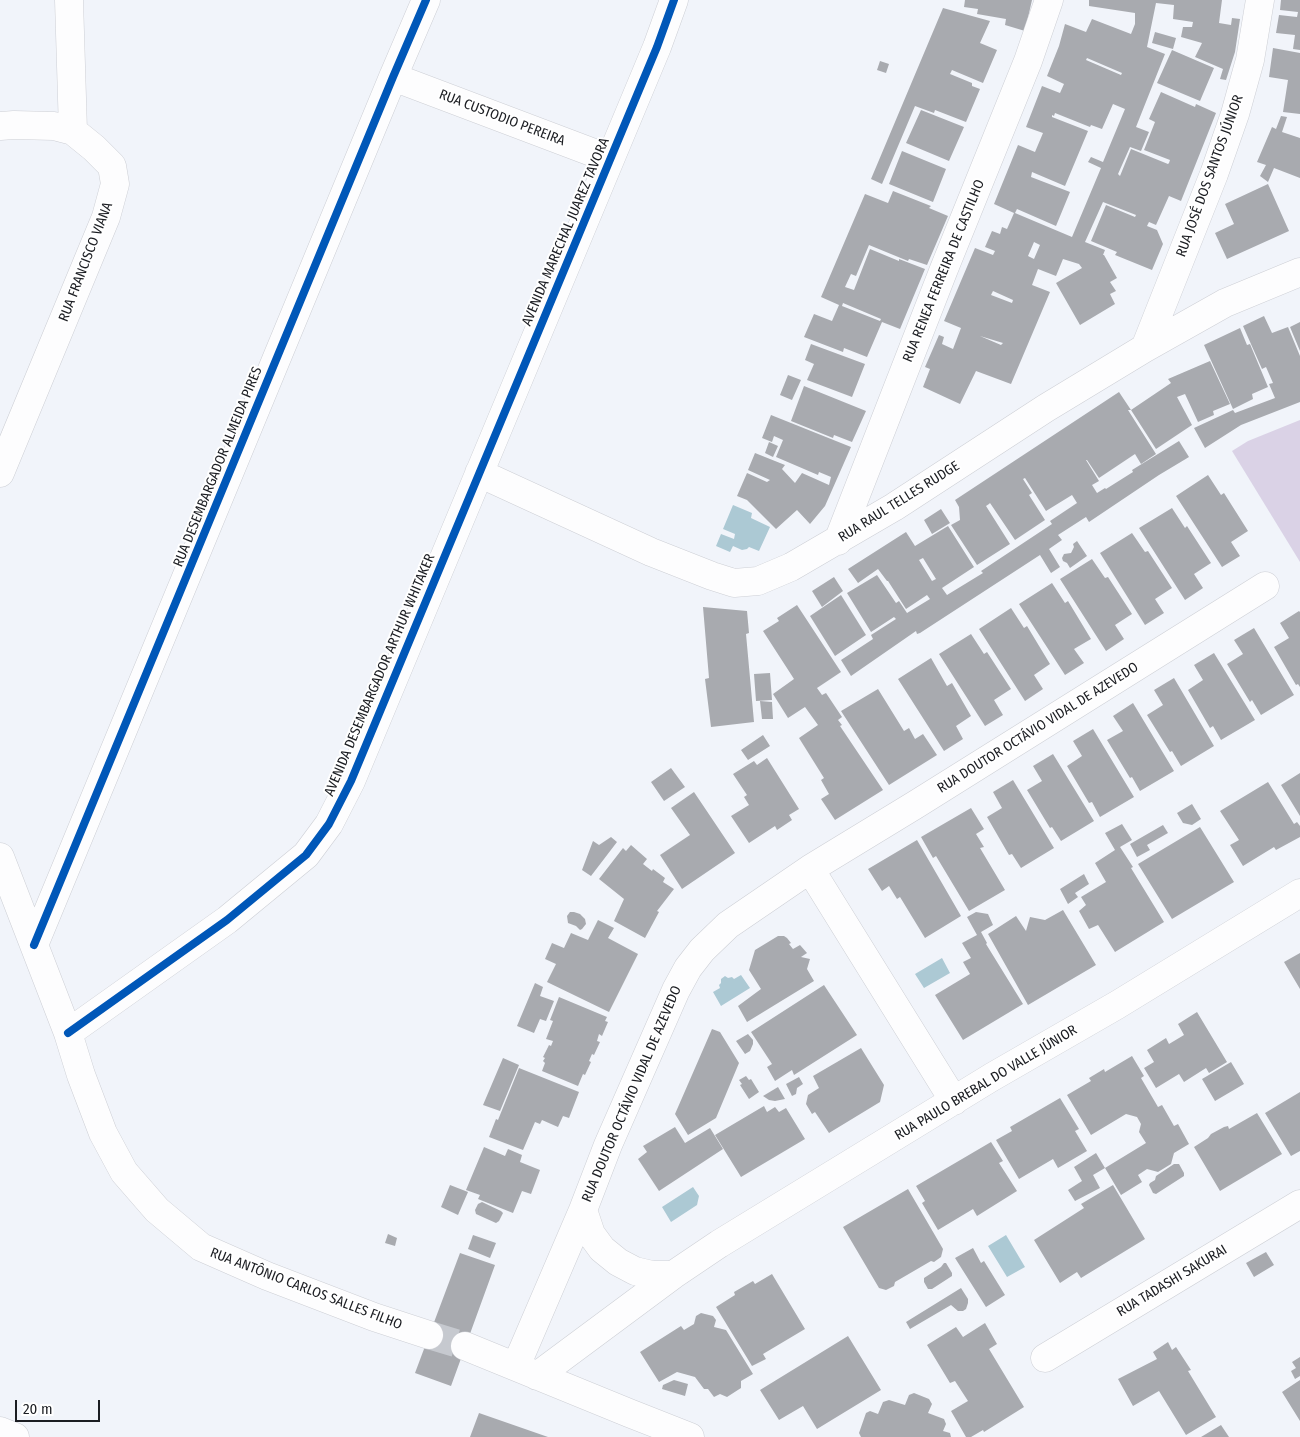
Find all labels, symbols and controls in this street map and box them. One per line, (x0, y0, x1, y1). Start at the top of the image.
street label: RUA CUSTODIO PEREIRA (437, 86, 567, 150)
street label: RUA JOSÉ DOS SANTOS JÚNIOR (1173, 93, 1247, 259)
street label: AVENIDA MARECHAL JUAREZ TAVORA (519, 135, 613, 329)
street label: RUA RENEA FERREIRA DE CASTILHO (900, 177, 988, 365)
street label: RUA FRANCISCO VIANA (55, 200, 117, 324)
street label: RUA DESEMBARGADOR ALMEIDA PIRES (170, 365, 266, 569)
street label: RUA RAUL TELLES RUDGE (835, 458, 963, 546)
street label: AVENIDA DESEMBARGADOR ARTHUR WHITAKER (321, 551, 439, 799)
street label: RUA DOUTOR OCTÁVIO VIDAL DE AZEVEDO (935, 659, 1141, 797)
street label: RUA DOUTOR OCTÁVIO VIDAL DE AZEVEDO (579, 983, 685, 1205)
street label: RUA PAULO BREBAL DO VALLE JÚNIOR (892, 1022, 1080, 1144)
street label: RUA TADASHI SAKURAI (1114, 1241, 1230, 1321)
street label: RUA ANTÔNIO CARLOS SALLES FILHO (208, 1245, 404, 1333)
scale bar (18, 1390, 102, 1422)
text: 20 m (23, 1400, 53, 1418)

